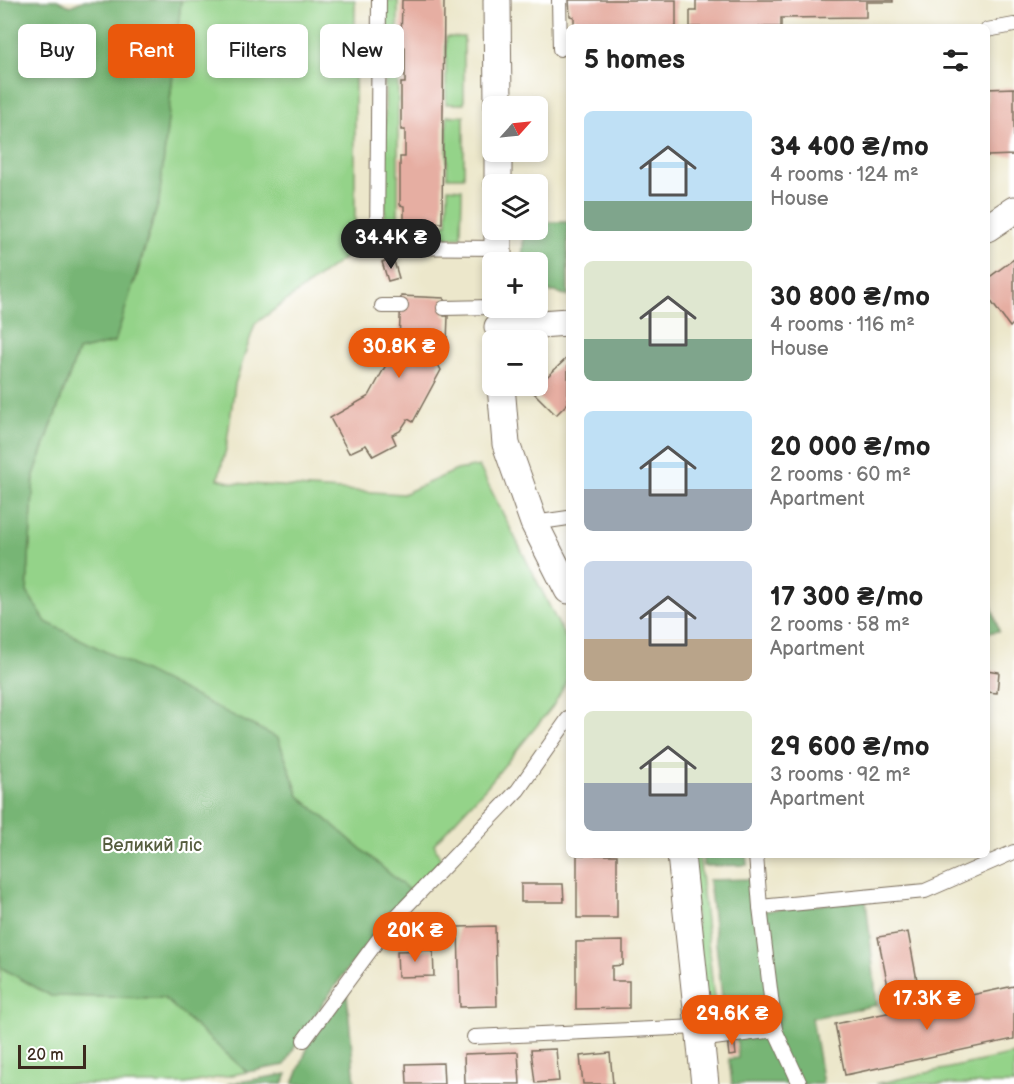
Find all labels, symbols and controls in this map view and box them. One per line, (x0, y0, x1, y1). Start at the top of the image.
chip: Buy (18, 24, 96, 78)
chip: Rent (108, 24, 195, 78)
chip: Filters (207, 24, 308, 78)
chip: New (320, 24, 404, 78)
icon: filters (939, 44, 972, 77)
text: 5 homes (584, 45, 685, 76)
north arrow (482, 96, 548, 162)
map controls (482, 96, 548, 396)
text: 34 400 ₴/mo (770, 132, 929, 163)
icon: home (632, 135, 704, 207)
text: 4 rooms · 124 m² (770, 163, 919, 187)
button: layers (482, 174, 548, 240)
text: House (770, 187, 829, 211)
pin: 34.4K ₴ (336, 219, 446, 270)
text: 34.4K ₴ (355, 226, 427, 250)
button: + (482, 252, 548, 318)
text: 30 800 ₴/mo (770, 282, 930, 313)
icon: home (632, 285, 704, 357)
text: 4 rooms · 116 m² (770, 313, 915, 337)
pin: 30.8K ₴ (344, 328, 454, 379)
button: − (482, 330, 548, 396)
text: 30.8K ₴ (363, 335, 435, 359)
text: House (770, 337, 829, 361)
text: 20 000 ₴/mo (770, 432, 930, 463)
icon: home (632, 435, 704, 507)
text: 2 rooms · 60 m² (770, 463, 911, 487)
text: Apartment (770, 487, 865, 511)
text: 17 300 ₴/mo (770, 582, 923, 613)
icon: home (632, 585, 704, 657)
text: 2 rooms · 58 m² (770, 613, 910, 637)
text: Apartment (770, 637, 865, 661)
text: 29 600 ₴/mo (770, 732, 930, 763)
icon: home (632, 735, 704, 807)
text: 3 rooms · 92 m² (770, 763, 911, 787)
text: Apartment (770, 787, 865, 811)
park label: Великий ліс (102, 835, 202, 856)
pin: 20K ₴ (373, 912, 457, 963)
text: 20K ₴ (387, 919, 443, 943)
pin: 17.3K ₴ (872, 980, 982, 1031)
text: 17.3K ₴ (893, 987, 961, 1011)
pin: 29.6K ₴ (677, 995, 787, 1046)
text: 29.6K ₴ (696, 1002, 768, 1026)
scale bar (18, 1042, 86, 1070)
text: 20 m (27, 1046, 63, 1065)

